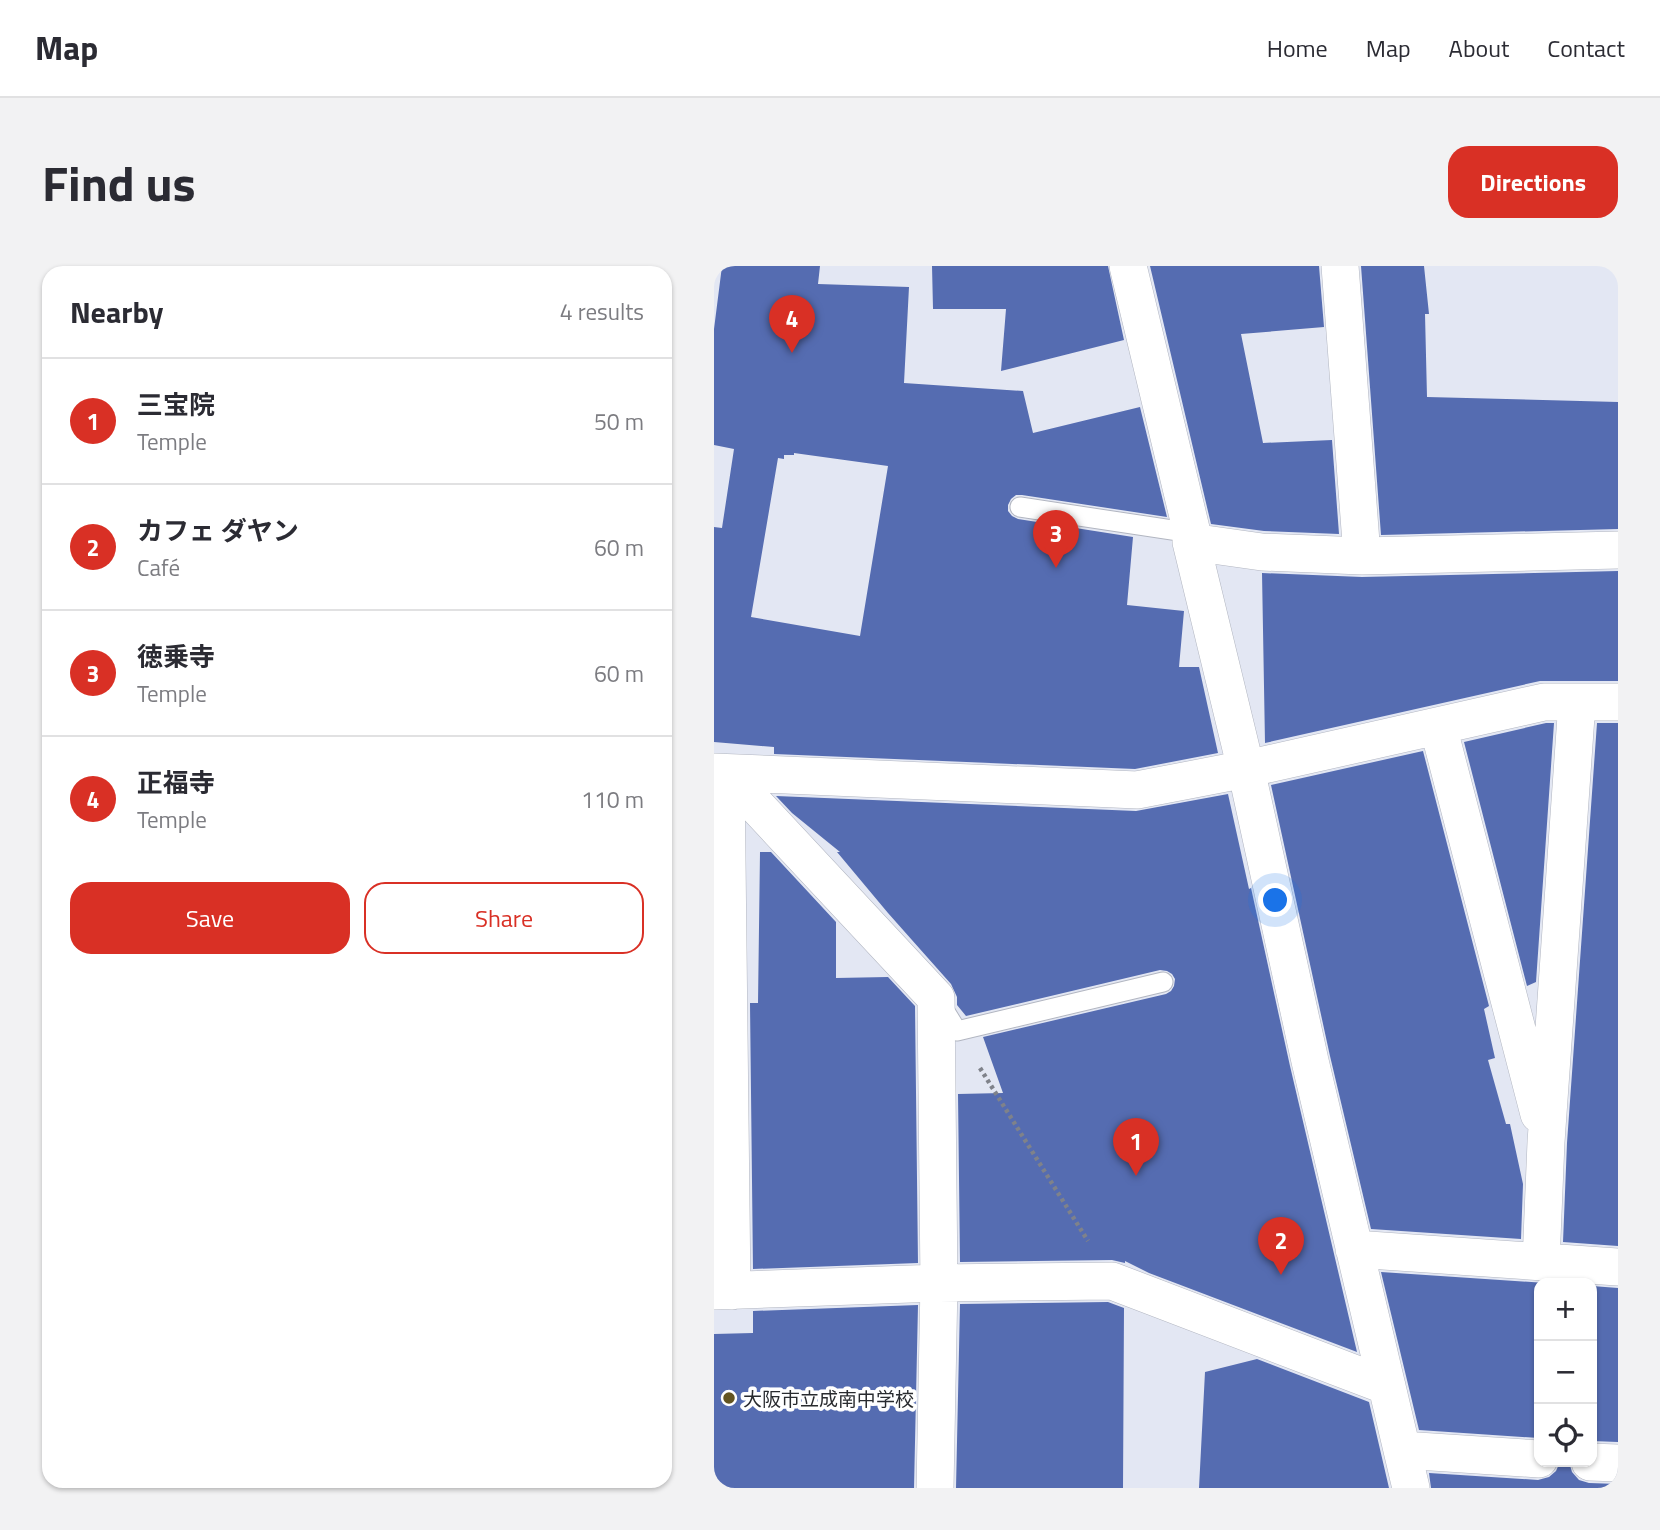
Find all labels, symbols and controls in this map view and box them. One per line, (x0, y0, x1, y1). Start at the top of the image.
text: Map (35, 23, 98, 73)
text: Home (1267, 30, 1328, 66)
text: Map (1366, 30, 1411, 66)
text: About (1449, 30, 1509, 66)
text: Contact (1547, 30, 1625, 66)
text: Find us (42, 145, 196, 220)
button: Directions (1448, 146, 1618, 218)
text: Nearby (70, 289, 163, 335)
text: 4 results (560, 294, 644, 329)
pin: 4 (769, 295, 815, 353)
text: 三宝院 (137, 385, 215, 424)
text: 1 (87, 404, 99, 439)
text: 50 m (594, 404, 644, 439)
text: Temple (137, 424, 207, 459)
pin: 3 (1033, 510, 1079, 568)
text: カフェ ダヤン (137, 511, 299, 550)
text: 2 (87, 530, 99, 565)
text: 60 m (594, 530, 644, 565)
text: Café (137, 550, 180, 585)
text: 徳乗寺 (137, 637, 215, 676)
text: 3 (87, 656, 99, 691)
text: 60 m (594, 656, 644, 691)
text: Temple (137, 676, 207, 711)
text: 正福寺 (137, 763, 215, 802)
text: 4 (87, 782, 99, 817)
text: 110 m (581, 782, 644, 817)
text: Temple (137, 802, 207, 837)
button: Save (70, 882, 350, 954)
button: Share (364, 882, 644, 954)
your location (1258, 883, 1292, 917)
pin: 1 (1113, 1118, 1159, 1176)
pin: 2 (1258, 1217, 1304, 1275)
map controls (1534, 1278, 1597, 1467)
button: + (1534, 1278, 1597, 1341)
button: − (1534, 1341, 1597, 1404)
place label: 大阪市立成南中学校 (743, 1384, 914, 1413)
marker: 大阪市立成南中学校 (721, 1390, 737, 1406)
button: locate (1534, 1404, 1597, 1467)

